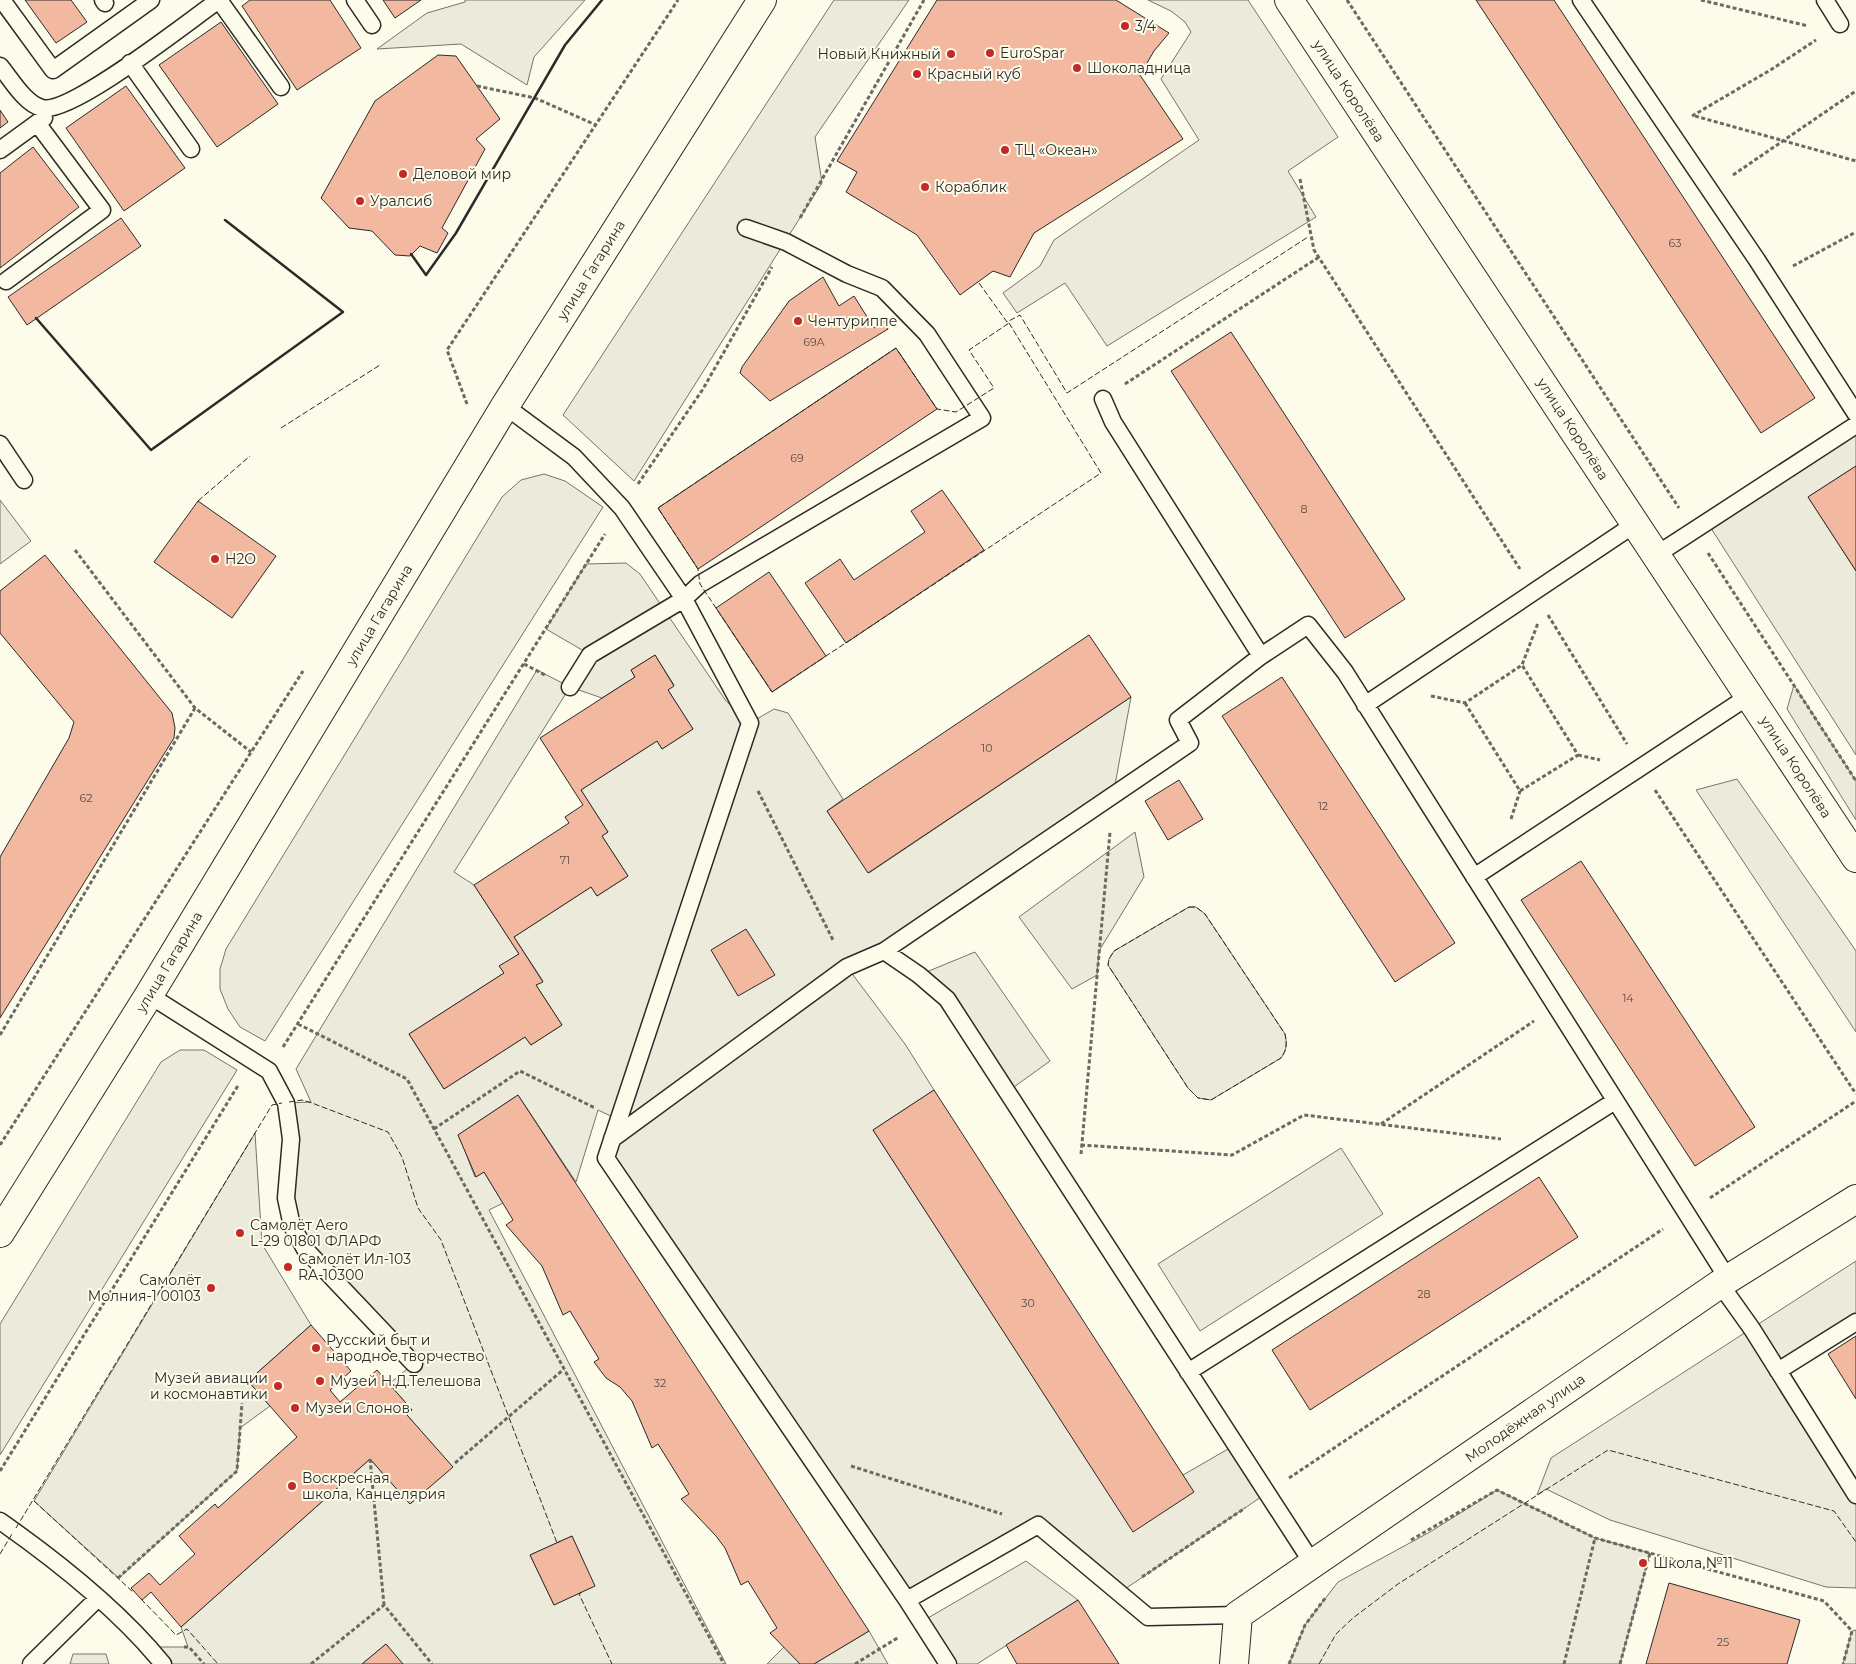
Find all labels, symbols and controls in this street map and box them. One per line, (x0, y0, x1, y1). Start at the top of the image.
place label: 3/4 (1135, 17, 1157, 35)
marker: 3/4 (1119, 20, 1131, 32)
street label: улица Королёва (1309, 36, 1389, 146)
place label: EuroSpar (1000, 44, 1065, 62)
place label: Новый Книжный (817, 45, 941, 63)
marker: EuroSpar (984, 47, 996, 59)
marker: Новый Книжный (945, 48, 957, 60)
place label: Шоколадница (1087, 59, 1191, 77)
marker: Шоколадница (1071, 62, 1083, 74)
place label: Красный куб (927, 65, 1021, 83)
marker: Красный куб (911, 68, 923, 80)
place label: ТЦ «Океан» (1015, 141, 1098, 159)
marker: ТЦ «Океан» (999, 144, 1011, 156)
place label: Деловой мир (413, 165, 511, 183)
marker: Деловой мир (397, 168, 409, 180)
place label: Кораблик (935, 178, 1007, 196)
marker: Кораблик (919, 181, 931, 193)
place label: Уралсиб (370, 192, 432, 210)
marker: Уралсиб (354, 195, 366, 207)
street label: улица Гагарина (552, 217, 629, 324)
house number: 63 (1669, 236, 1681, 250)
place label: Чентуриппе (808, 312, 897, 330)
marker: Чентуриппе (792, 315, 804, 327)
house number: 69А (803, 335, 826, 349)
street label: улица Королёва (1533, 374, 1613, 484)
house number: 69 (790, 451, 804, 465)
house number: 8 (1300, 502, 1308, 516)
place label: H2O (225, 550, 256, 568)
marker: H2O (209, 553, 221, 565)
street label: улица Гагарина (341, 561, 416, 670)
street label: улица Королёва (1756, 712, 1836, 822)
house number: 10 (981, 741, 993, 755)
house number: 62 (80, 791, 92, 805)
house number: 12 (1318, 799, 1328, 813)
house number: 71 (560, 853, 570, 867)
street label: улица Гагарина (131, 908, 206, 1017)
house number: 14 (1622, 991, 1634, 1005)
place label: Самолёт Aero L-29 01801 ФЛАРФ (250, 1216, 382, 1250)
marker: Самолёт Aero L-29 01801 ФЛАРФ (234, 1227, 246, 1239)
place label: Самолёт Ил-103 RA-10300 (298, 1250, 411, 1284)
marker: Самолёт Ил-103 RA-10300 (282, 1261, 294, 1273)
place label: Самолёт Молния-1 00103 (88, 1271, 201, 1305)
marker: Самолёт Молния-1 00103 (205, 1282, 217, 1294)
house number: 28 (1417, 1287, 1431, 1301)
house number: 30 (1021, 1296, 1035, 1310)
place label: Русский быт и народное творчество (326, 1331, 484, 1365)
marker: Русский быт и народное творчество (310, 1342, 322, 1354)
place label: Музей авиации и космонавтики (150, 1369, 268, 1403)
street label: Молодёжная улица (1461, 1370, 1589, 1466)
place label: Музей Н.Д.Телешова (330, 1372, 481, 1390)
marker: Музей Н.Д.Телешова (314, 1375, 326, 1387)
house number: 32 (654, 1376, 666, 1390)
marker: Музей авиации и космонавтики (272, 1380, 284, 1392)
place label: Музей Слонов (305, 1399, 410, 1417)
marker: Музей Слонов (289, 1402, 301, 1414)
place label: Воскресная школа, Канцелярия (302, 1469, 446, 1503)
marker: Воскресная школа, Канцелярия (286, 1480, 298, 1492)
place label: Школа №11 (1653, 1554, 1733, 1572)
marker: Школа №11 (1637, 1557, 1649, 1569)
house number: 25 (1717, 1635, 1729, 1649)

